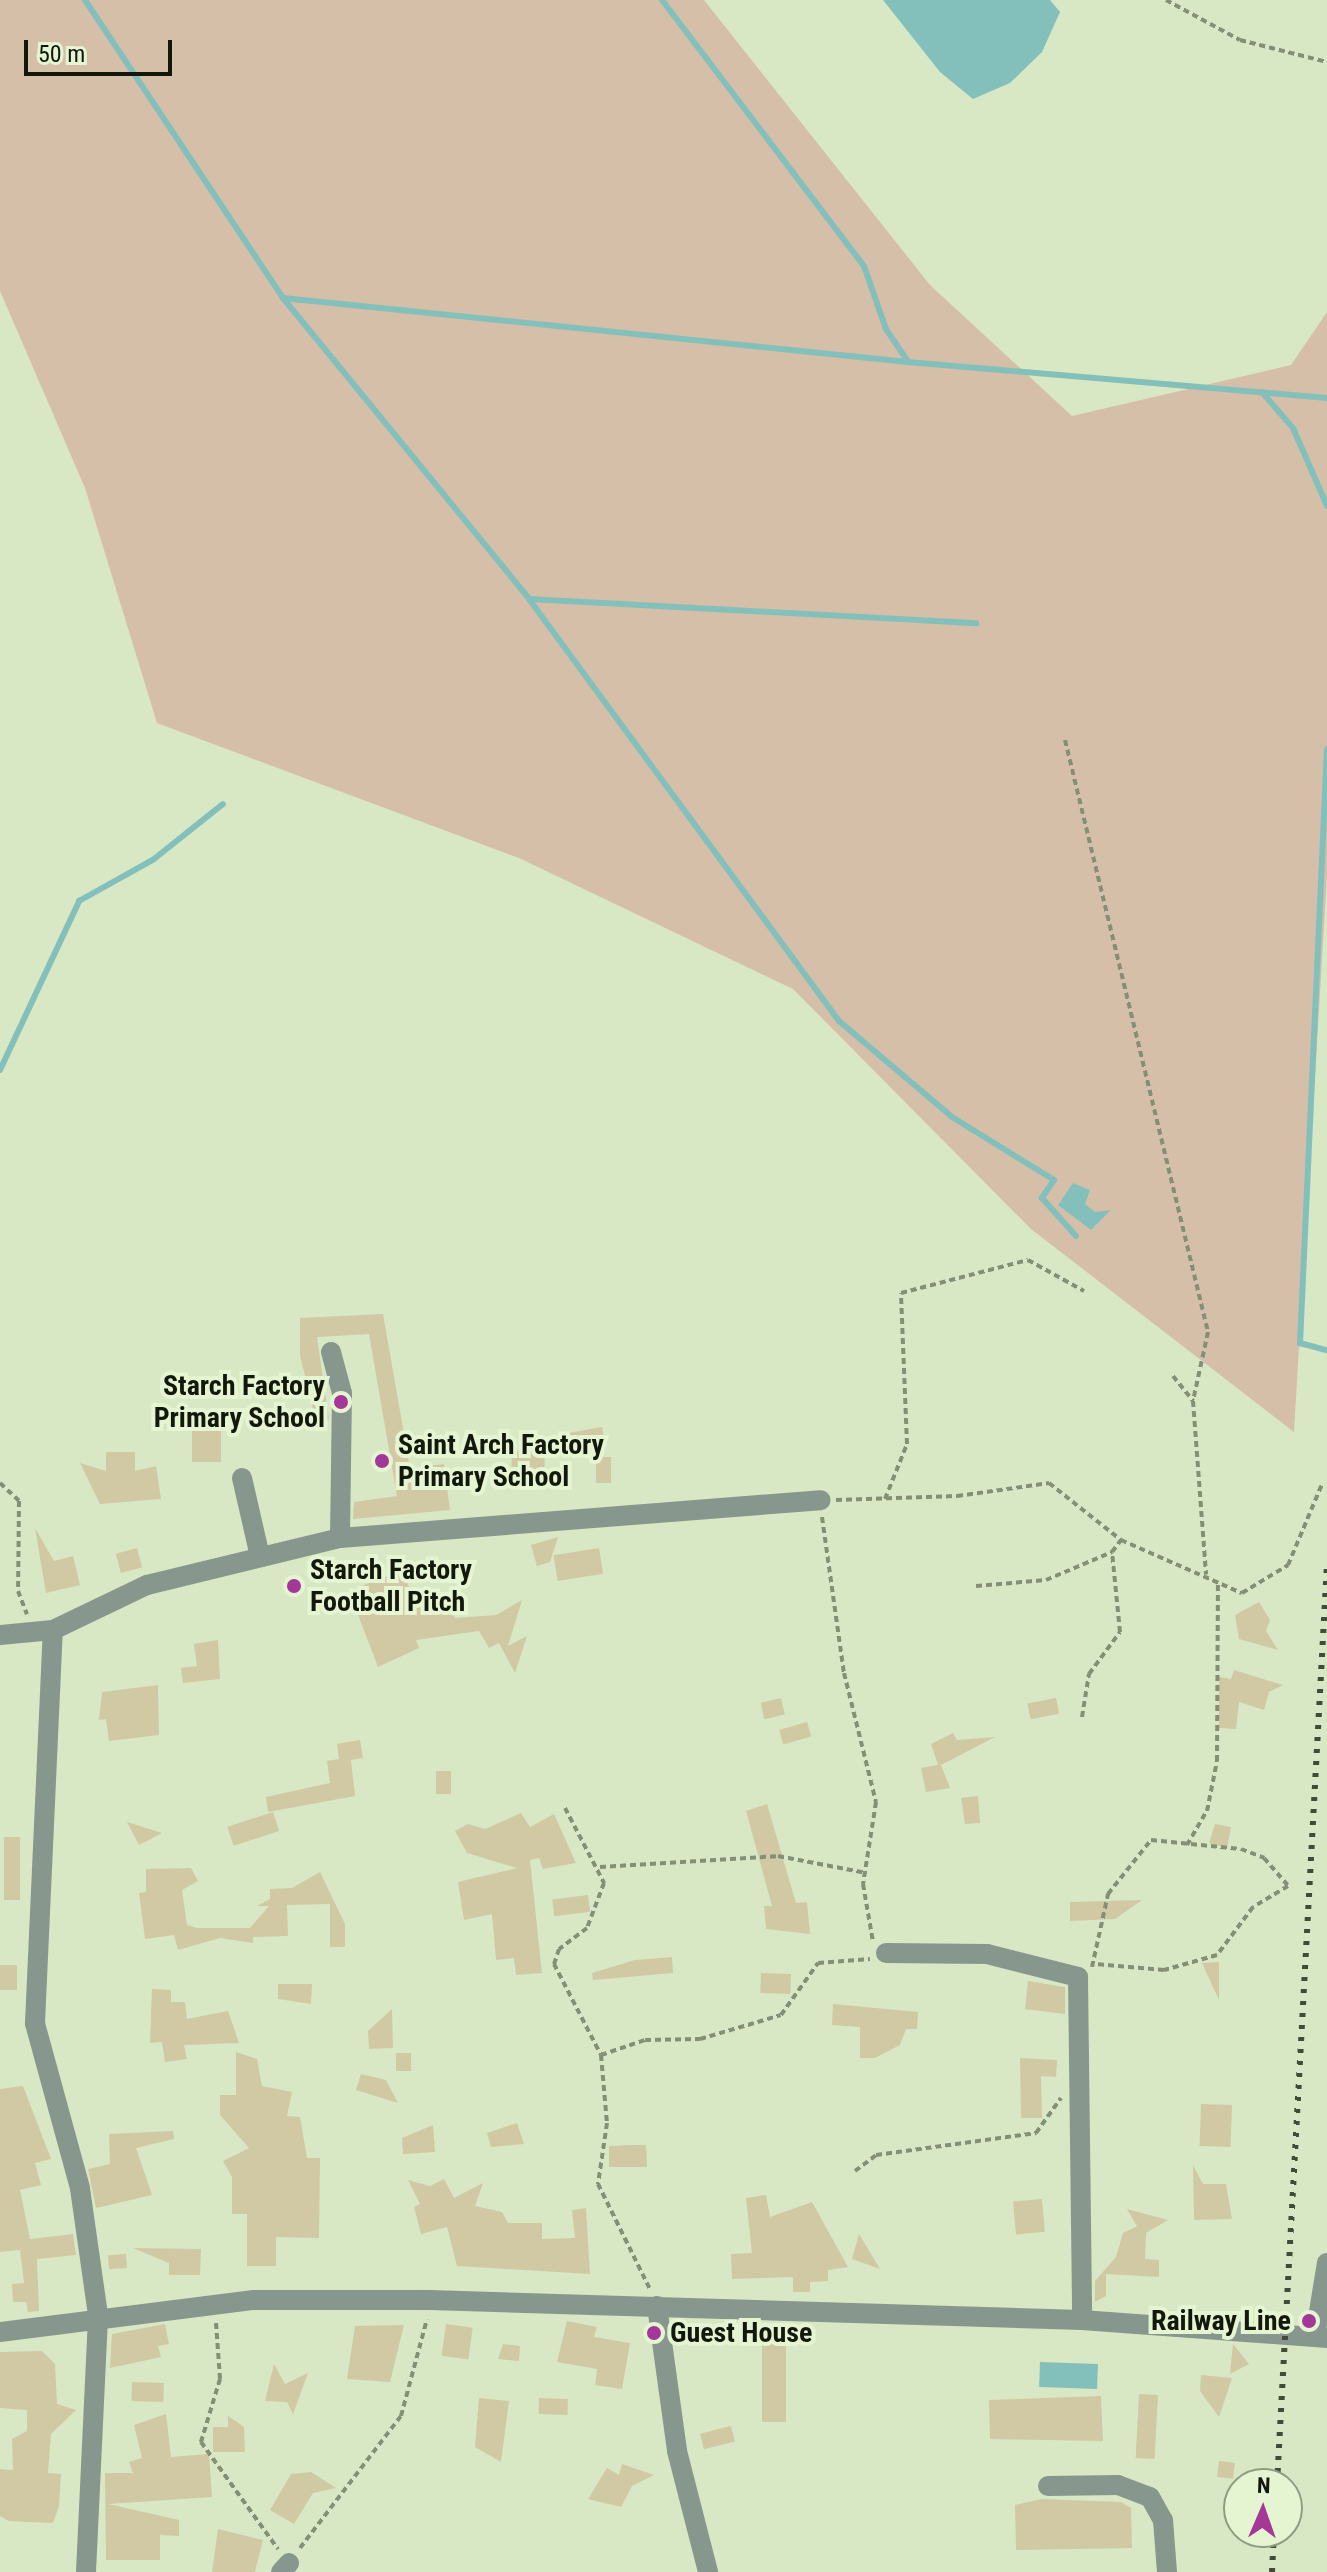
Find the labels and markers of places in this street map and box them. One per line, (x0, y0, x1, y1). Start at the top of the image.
place label: Starch Factory Primary School (154, 1369, 325, 1435)
marker: Starch Factory Primary School (332, 1393, 350, 1411)
place label: Saint Arch Factory Primary School (398, 1428, 604, 1494)
marker: Saint Arch Factory Primary School (373, 1452, 391, 1470)
place label: Starch Factory Football Pitch (310, 1553, 472, 1619)
marker: Starch Factory Football Pitch (285, 1577, 303, 1595)
place label: Railway Line (1151, 2304, 1291, 2338)
marker: Railway Line (1298, 2310, 1320, 2332)
place label: Guest House (670, 2316, 812, 2350)
marker: Guest House (645, 2324, 663, 2342)

